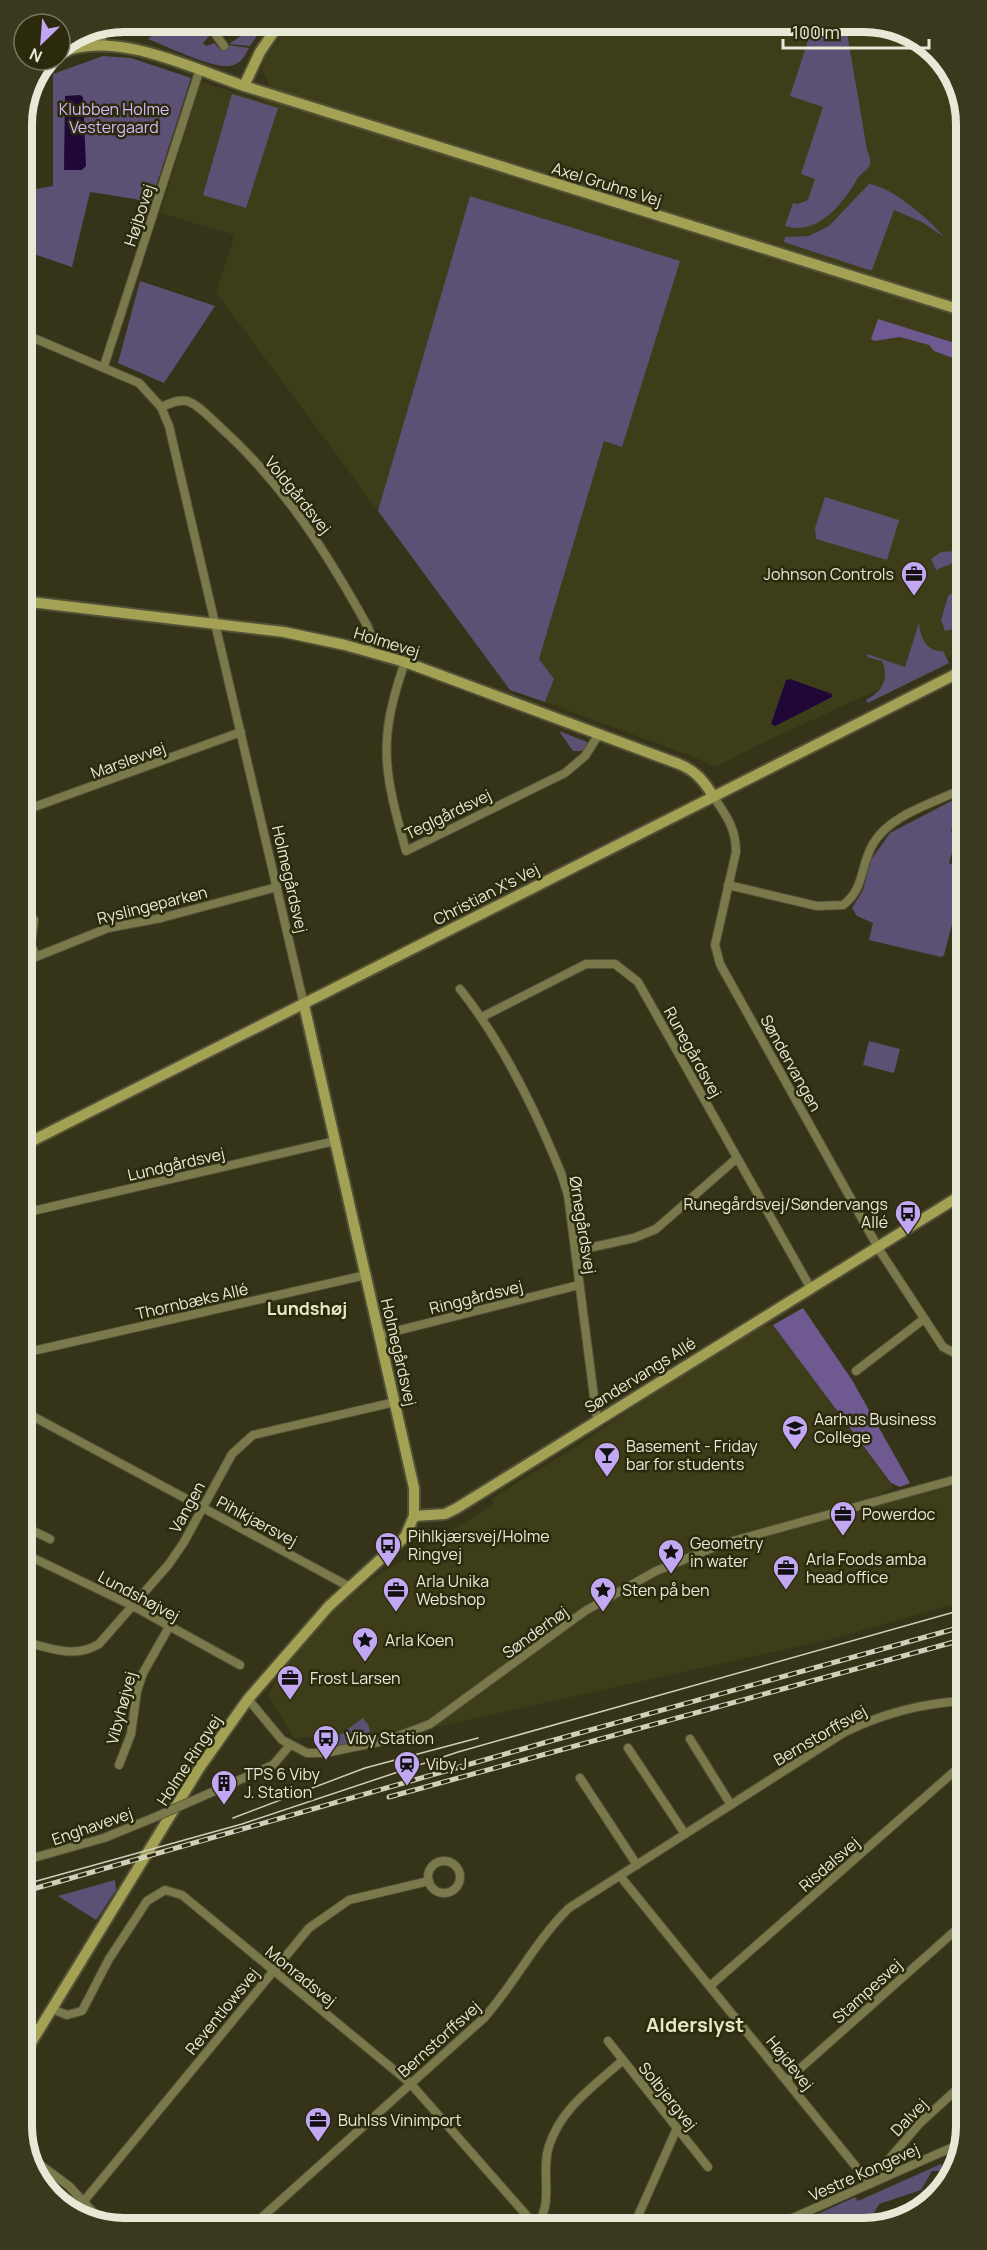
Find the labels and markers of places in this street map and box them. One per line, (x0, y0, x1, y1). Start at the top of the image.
office icon: Johnson Controls (899, 559, 929, 597)
place label: Johnson Controls (764, 563, 894, 585)
place label: Runegårdsvej/Søndervangs Allé (683, 1193, 888, 1233)
bus stop icon: Runegårdsvej/Søndervangs Allé (893, 1198, 923, 1236)
place label: Aarhus Business College (814, 1408, 936, 1448)
school or university icon: Aarhus Business College (780, 1413, 810, 1451)
place label: Basement - Friday bar for students (626, 1435, 758, 1475)
bar icon: Basement - Friday bar for students (592, 1440, 622, 1478)
office icon: Powerdoc (828, 1499, 858, 1537)
place label: Powerdoc (862, 1503, 936, 1525)
place label: Pihlkjærsvej/Holme Ringvej (408, 1525, 550, 1565)
bus stop icon: Pihlkjærsvej/Holme Ringvej (373, 1530, 403, 1568)
place label: Geometry in water (690, 1532, 764, 1572)
place icon: Geometry in water (656, 1537, 686, 1575)
place label: Arla Foods amba head office (806, 1548, 926, 1588)
office icon: Arla Foods amba head office (771, 1553, 801, 1591)
place label: Arla Unika Webshop (416, 1570, 489, 1610)
office icon: Arla Unika Webshop (381, 1575, 411, 1613)
place icon: Sten på ben (588, 1575, 618, 1613)
place label: Sten på ben (622, 1579, 709, 1601)
place icon: Arla Koen (350, 1625, 380, 1663)
place label: Arla Koen (385, 1629, 454, 1651)
office icon: Frost Larsen (275, 1663, 305, 1701)
place label: Frost Larsen (310, 1667, 401, 1689)
bus stop icon: Viby Station (311, 1723, 341, 1761)
place label: Viby Station (346, 1727, 434, 1749)
station icon: Viby J (392, 1749, 422, 1787)
place label: Viby J (426, 1753, 467, 1775)
place label: TPS 6 Viby J. Station (244, 1763, 321, 1803)
building icon: TPS 6 Viby J. Station (209, 1768, 239, 1806)
office icon: Buhlss Vinimport (303, 2105, 333, 2143)
place label: Buhlss Vinimport (338, 2109, 462, 2131)

